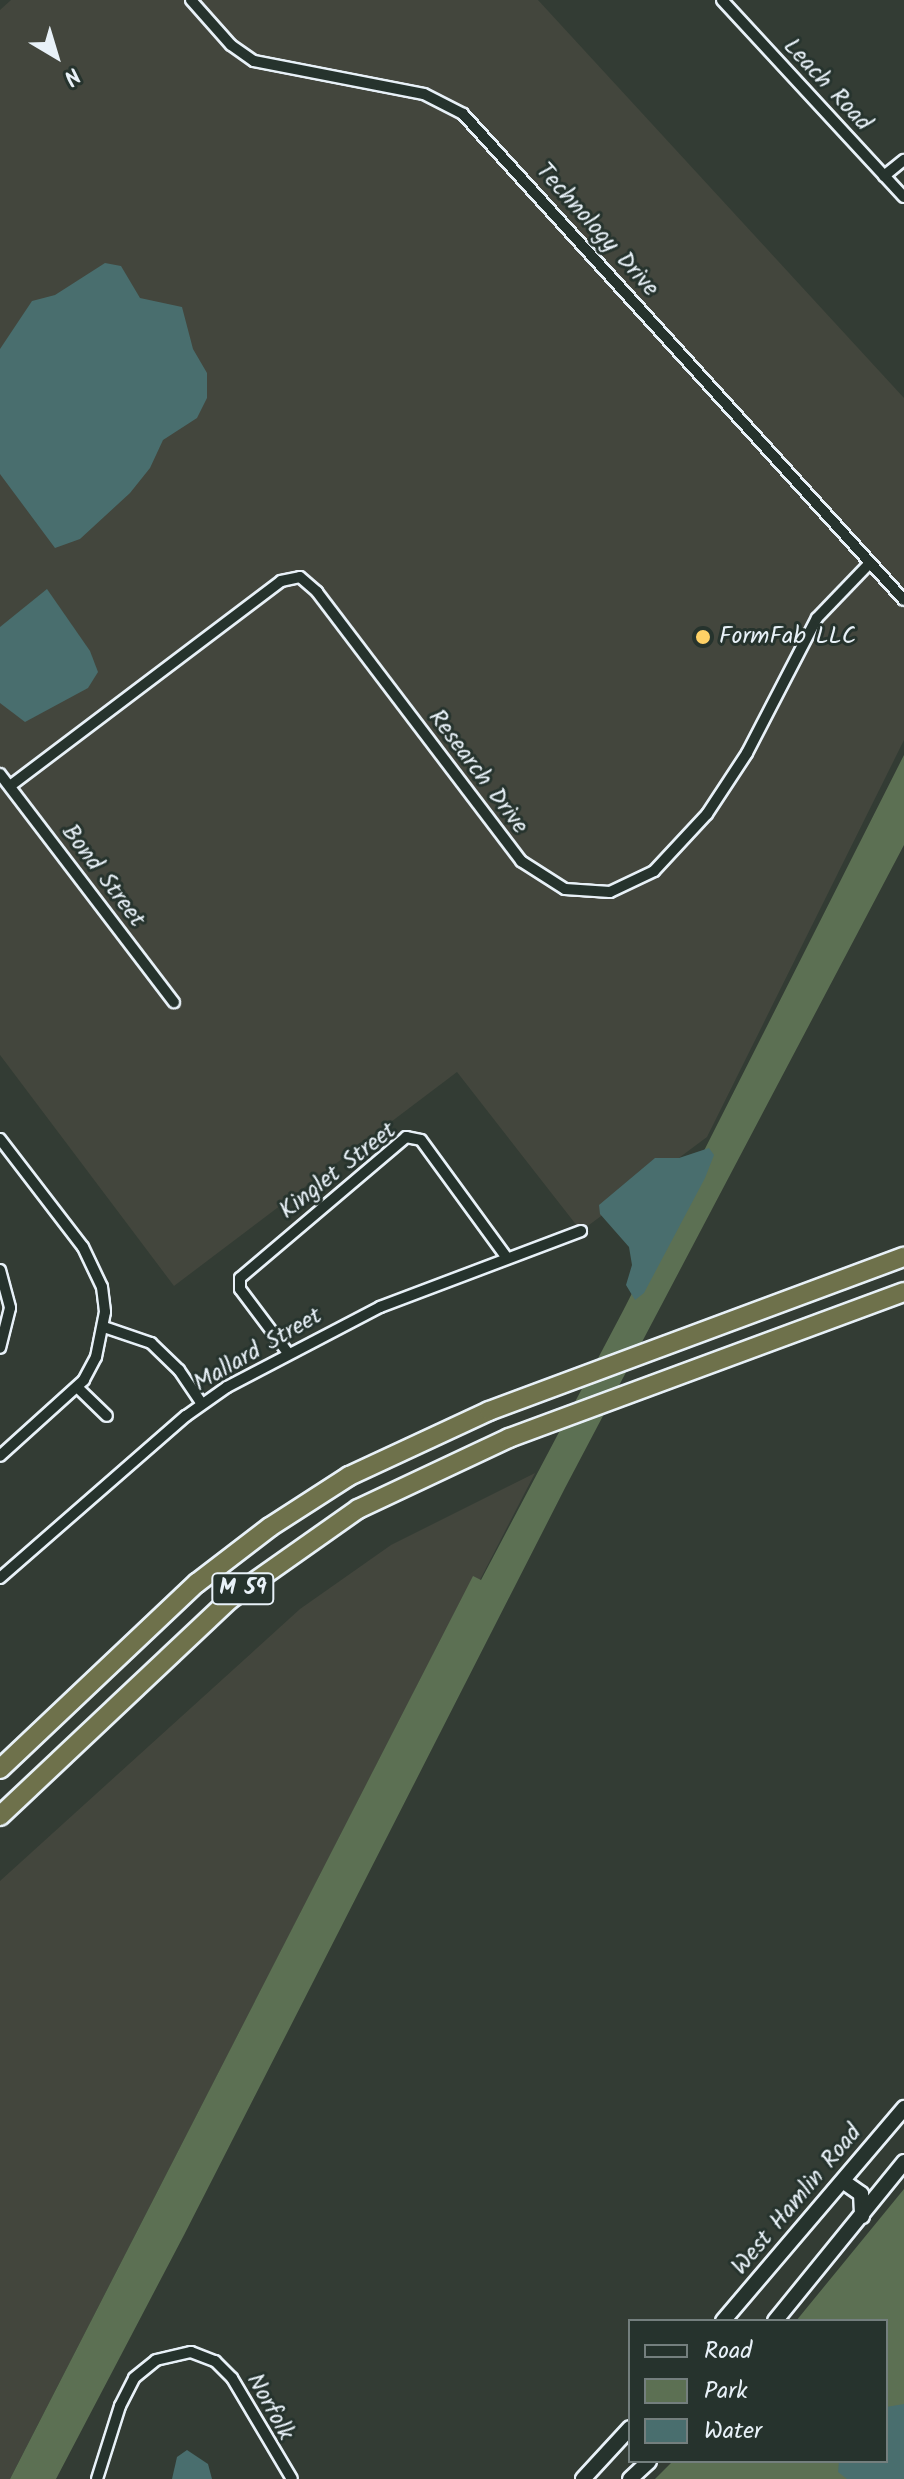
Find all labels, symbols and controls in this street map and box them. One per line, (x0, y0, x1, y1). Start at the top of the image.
north arrow (16, 16, 96, 96)
street label: Leach Road (777, 33, 877, 137)
text: N (55, 57, 87, 93)
street label: Technology Drive (529, 157, 665, 303)
place label: FormFab LLC (719, 623, 856, 651)
marker: FormFab LLC (694, 628, 712, 646)
street label: Research Drive (422, 704, 534, 840)
street label: Bond Street (55, 819, 151, 933)
street label: Kinglet Street (274, 1116, 402, 1226)
street label: Mallard Street (189, 1302, 327, 1398)
road number: M 59 (211, 1571, 275, 1607)
street label: West Hamlin Road (726, 2119, 868, 2281)
legend (628, 2319, 888, 2463)
text: Road (704, 2332, 752, 2371)
street label: Norfolk (240, 2368, 300, 2446)
text: Park (704, 2372, 748, 2411)
text: Water (704, 2412, 762, 2451)

